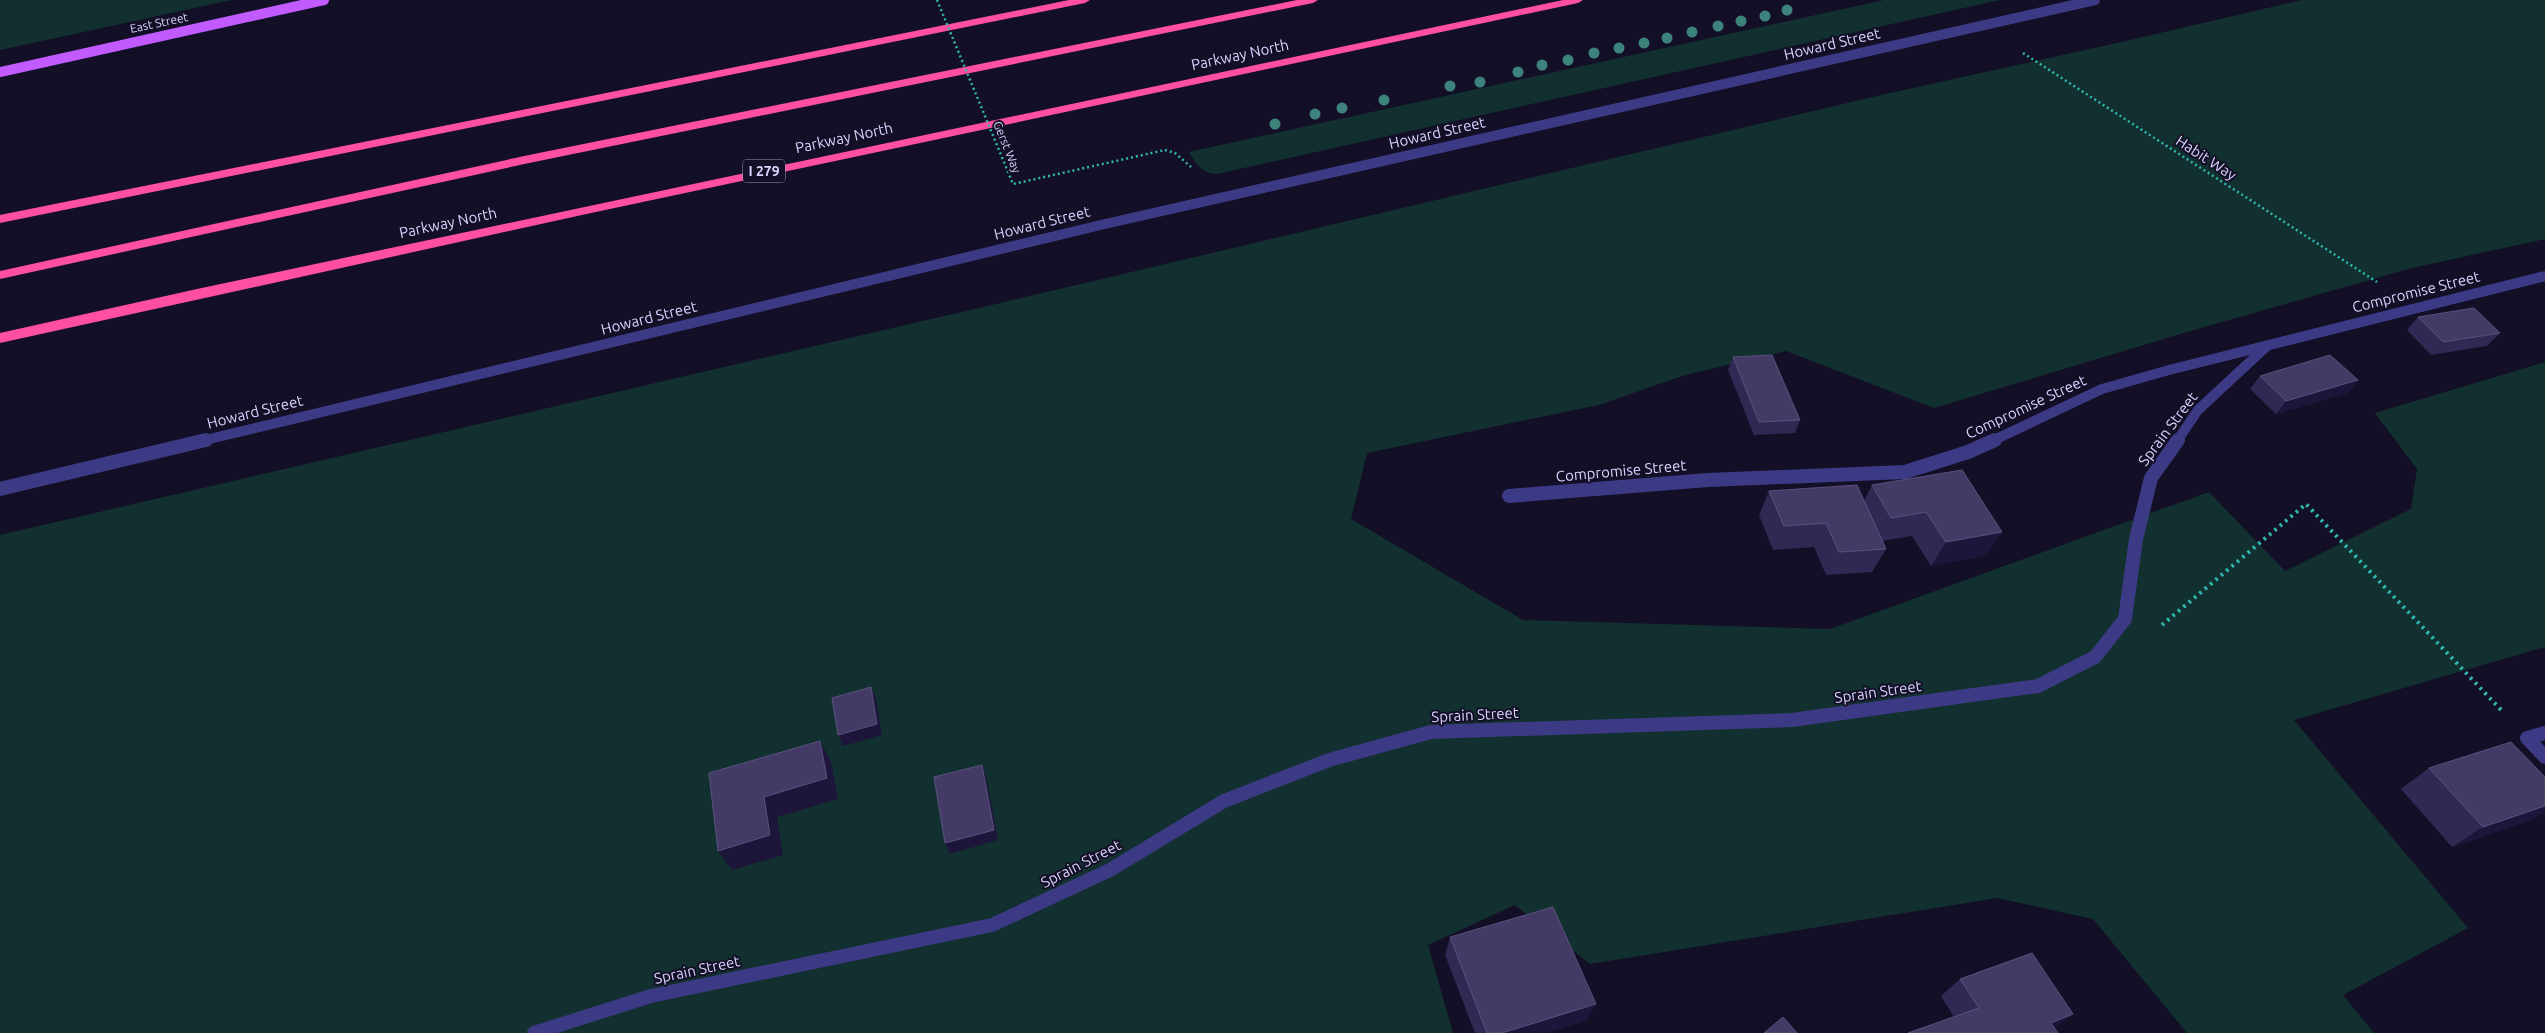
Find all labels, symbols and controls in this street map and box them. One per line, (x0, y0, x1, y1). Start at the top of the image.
street label: East Street (129, 10, 189, 35)
street label: Howard Street (1782, 24, 1882, 63)
street label: Parkway North (1189, 36, 1290, 73)
street label: Howard Street (1387, 113, 1487, 152)
street label: Parkway North (793, 119, 894, 156)
street label: Gerst Way (991, 119, 1024, 175)
street label: Habit Way (2173, 132, 2240, 183)
road number: I 279 (743, 160, 785, 182)
street label: Howard Street (992, 202, 1092, 243)
street label: Parkway North (397, 204, 498, 241)
street label: Compromise Street (2350, 267, 2481, 316)
street label: Howard Street (599, 297, 699, 338)
street label: Compromise Street (1963, 371, 2089, 442)
street label: Sprain Street (2134, 389, 2201, 469)
street label: Howard Street (205, 391, 305, 432)
street label: Compromise Street (1555, 456, 1687, 485)
street label: Sprain Street (1833, 677, 1923, 706)
street label: Sprain Street (1431, 704, 1519, 725)
street label: Sprain Street (1038, 836, 1124, 891)
street label: Sprain Street (652, 952, 742, 987)

